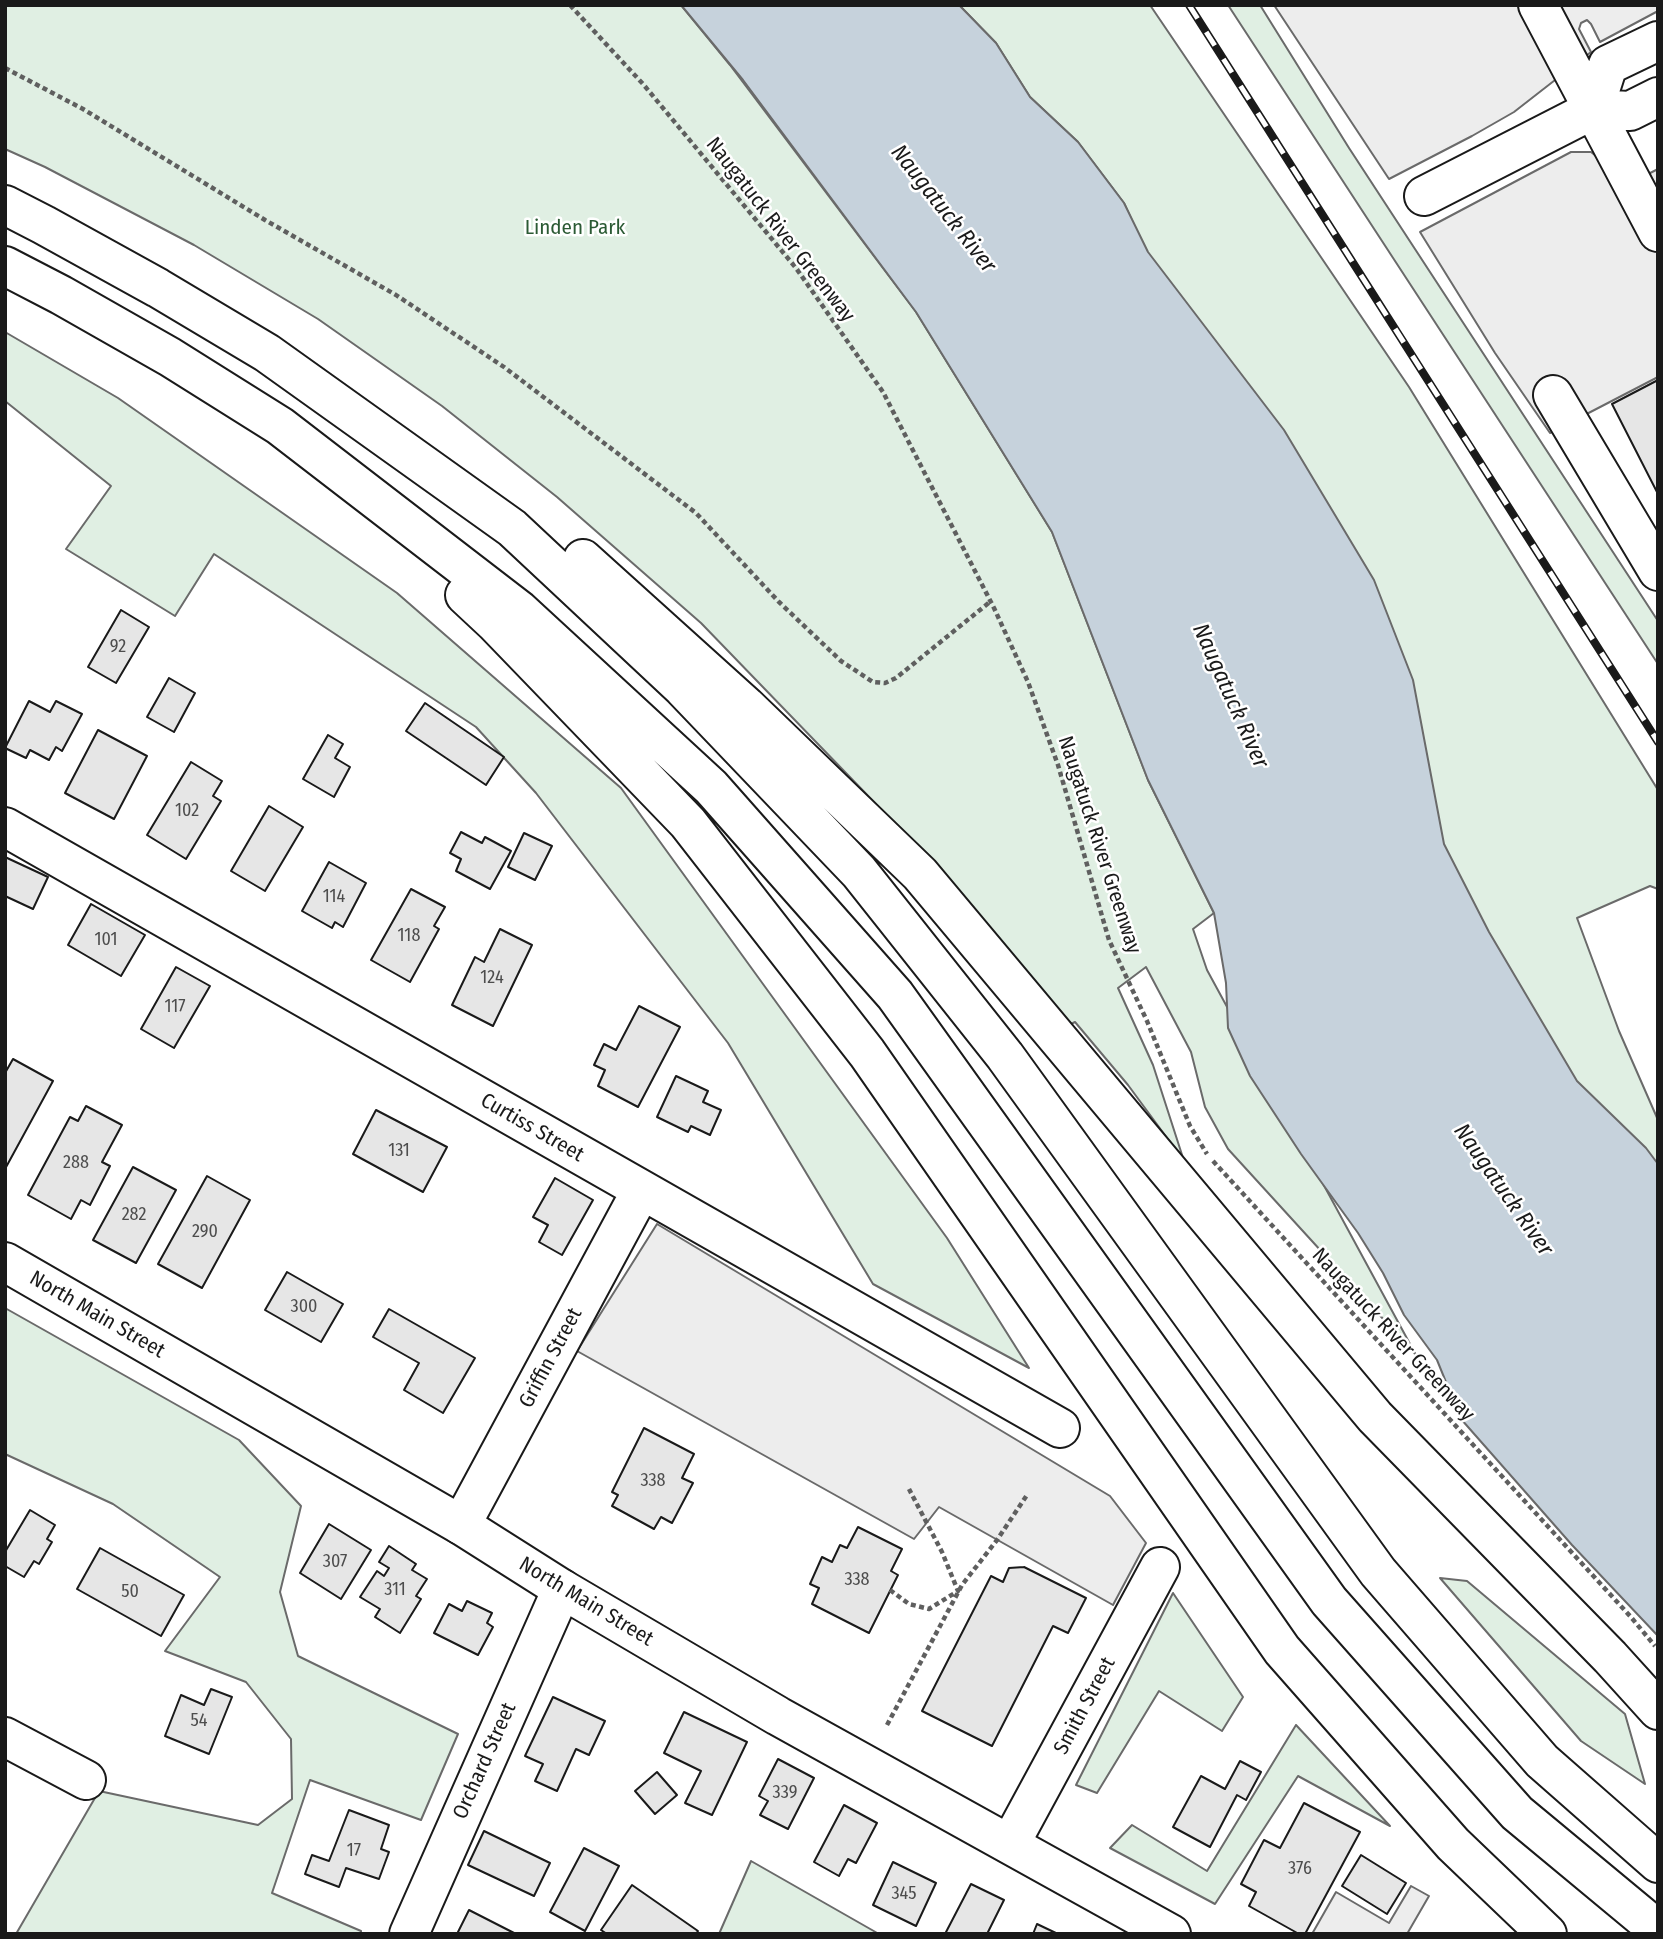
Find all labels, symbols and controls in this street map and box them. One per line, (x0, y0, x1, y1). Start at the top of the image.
street label: Naugatuck River Greenway (700, 133, 860, 327)
water label: Naugatuck River (884, 139, 1002, 279)
park label: Linden Park (525, 215, 625, 241)
water label: Naugatuck River (1186, 620, 1274, 772)
house number: 92 (110, 636, 126, 658)
street label: Naugatuck River Greenway (1052, 733, 1146, 957)
house number: 102 (175, 800, 199, 822)
house number: 114 (323, 886, 345, 908)
house number: 118 (398, 925, 420, 947)
house number: 101 (95, 929, 117, 951)
house number: 124 (480, 967, 504, 989)
house number: 117 (164, 996, 186, 1018)
street label: Curtiss Street (476, 1088, 588, 1168)
water label: Naugatuck River (1447, 1119, 1559, 1261)
house number: 131 (388, 1140, 410, 1162)
house number: 288 (63, 1152, 89, 1174)
house number: 282 (122, 1204, 146, 1226)
house number: 290 (192, 1221, 218, 1243)
street label: Naugatuck River Greenway (1306, 1243, 1480, 1427)
street label: North Main Street (25, 1266, 169, 1364)
house number: 300 (291, 1296, 317, 1318)
street label: Griffin Street (514, 1304, 588, 1412)
house number: 338 (640, 1470, 666, 1492)
house number: 307 (323, 1551, 347, 1573)
street label: North Main Street (514, 1552, 658, 1652)
house number: 338 (844, 1569, 870, 1591)
house number: 311 (384, 1579, 406, 1601)
house number: 50 (121, 1581, 139, 1603)
street label: Smith Street (1049, 1653, 1121, 1759)
street label: Orchard Street (448, 1699, 522, 1823)
house number: 54 (191, 1710, 207, 1732)
house number: 339 (773, 1782, 797, 1804)
house number: 17 (347, 1840, 361, 1862)
house number: 376 (1288, 1858, 1312, 1880)
house number: 345 (892, 1883, 916, 1905)

